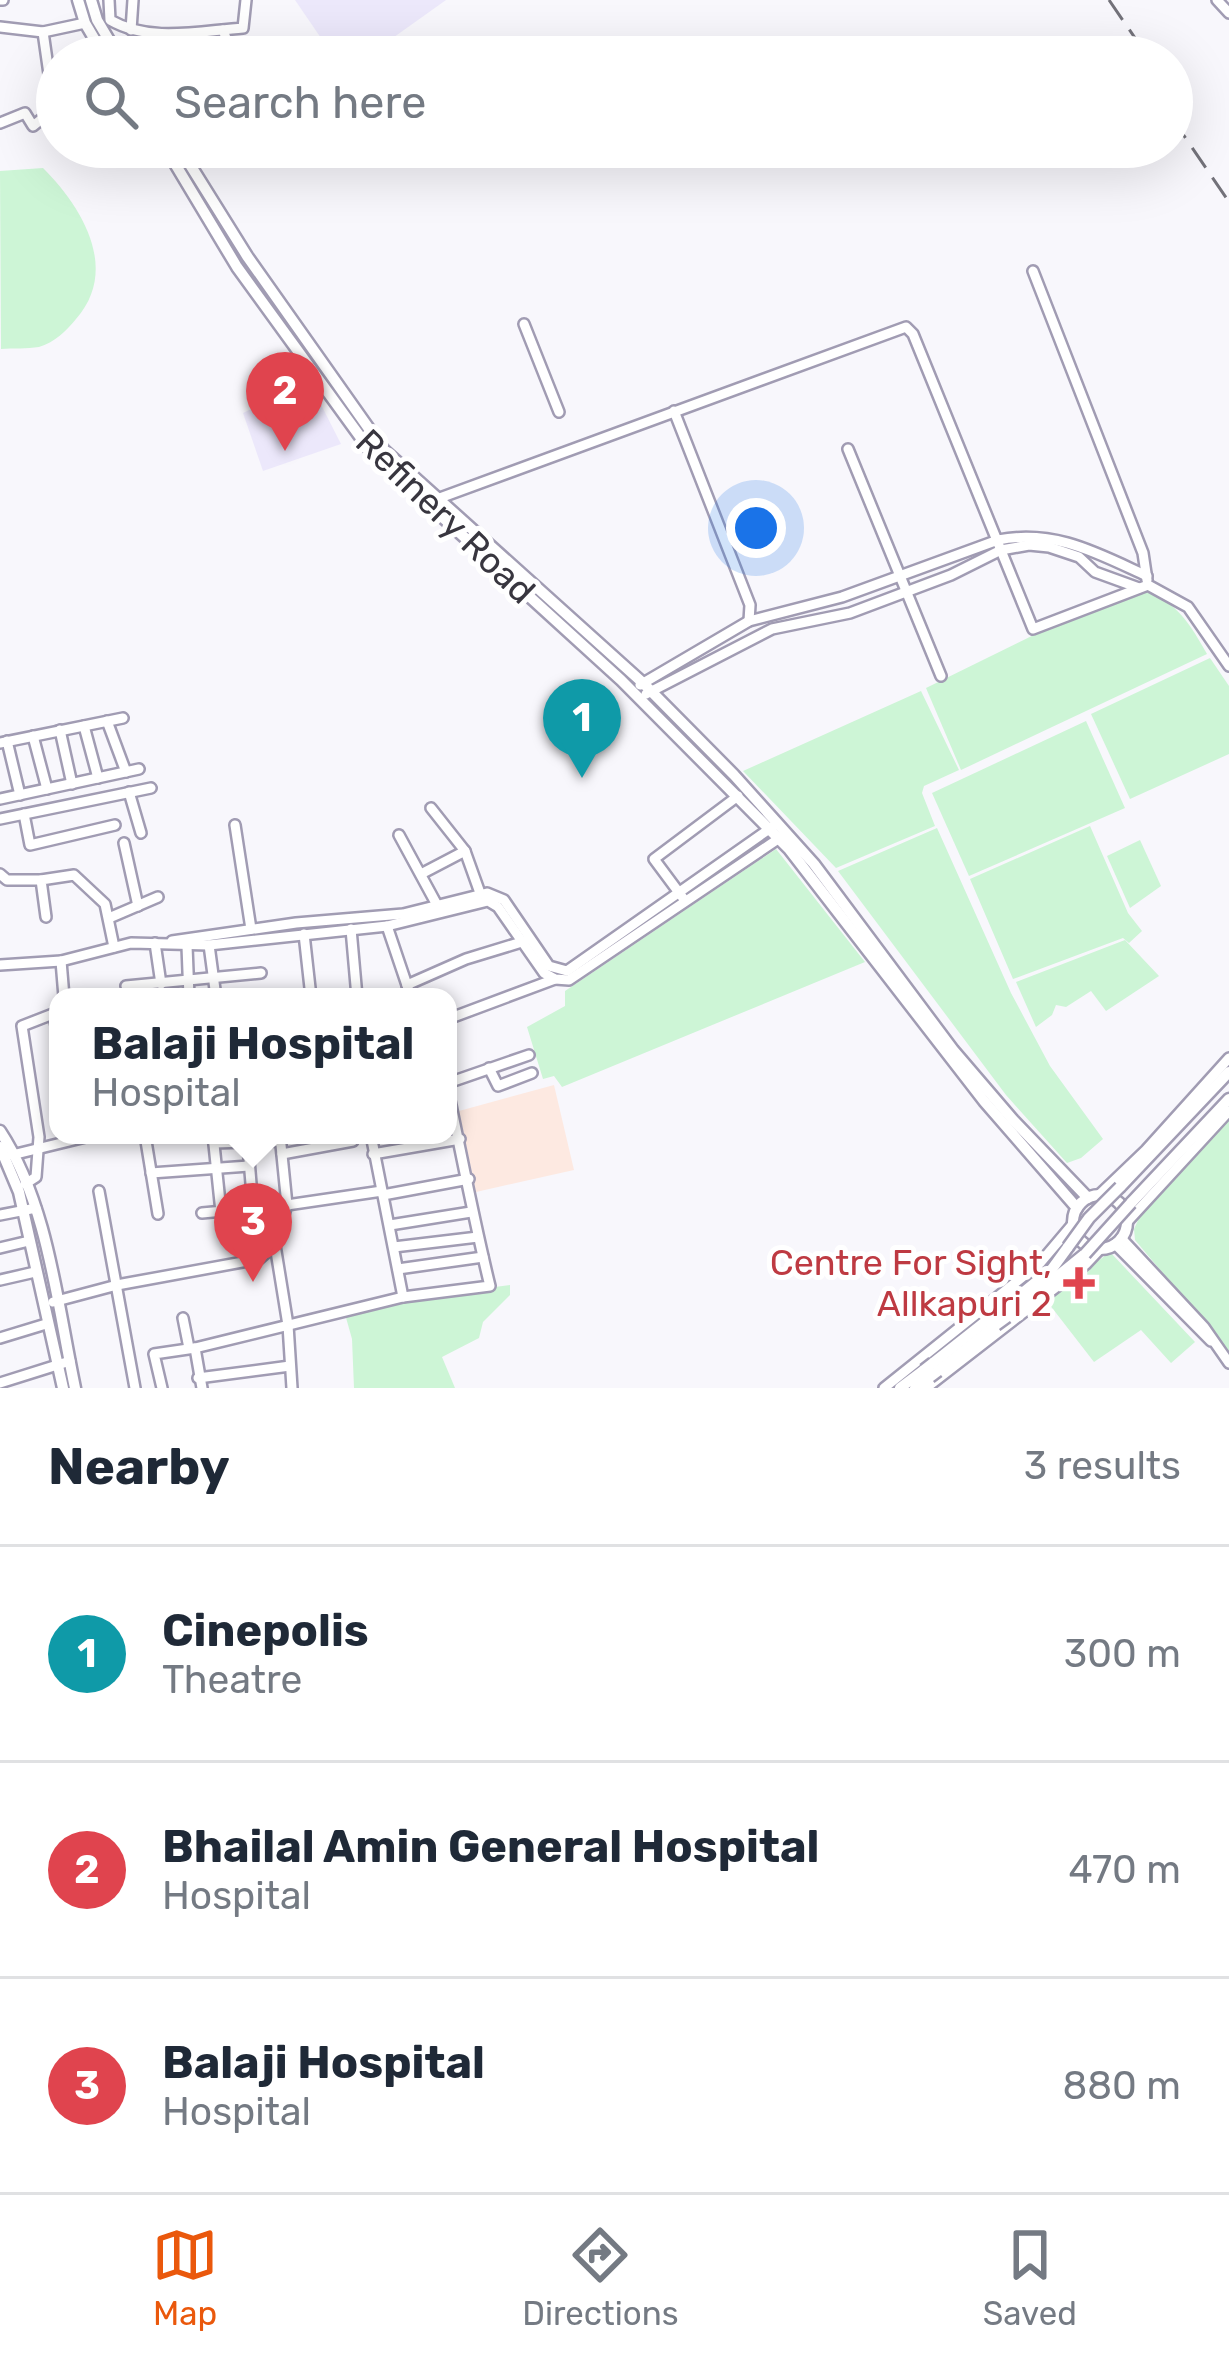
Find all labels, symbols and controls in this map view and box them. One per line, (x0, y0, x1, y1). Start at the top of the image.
search box (36, 36, 1193, 168)
icon: search (78, 69, 144, 135)
text: Search here (174, 76, 426, 129)
pin: 2 (246, 352, 324, 451)
street label: Refinery Road (347, 420, 544, 612)
your location (726, 498, 786, 558)
pin: 1 (543, 679, 621, 778)
popup (49, 988, 457, 1144)
text: Balaji Hospital (92, 1017, 414, 1070)
text: Hospital (92, 1070, 241, 1116)
pin: 3 (214, 1183, 292, 1282)
place label: Centre For Sight, Allkapuri 2 (770, 1241, 1052, 1325)
marker: Centre For Sight, Allkapuri 2 (1063, 1267, 1095, 1299)
text: Nearby (48, 1436, 230, 1497)
text: 3 results (1024, 1443, 1181, 1489)
text: Cinepolis (162, 1604, 369, 1657)
text: 1 (77, 1631, 97, 1677)
text: 300 m (1064, 1631, 1181, 1677)
text: Theatre (162, 1657, 302, 1703)
text: Bhailal Amin General Hospital (162, 1820, 819, 1873)
text: 2 (74, 1847, 100, 1893)
text: 470 m (1068, 1847, 1181, 1893)
text: Hospital (162, 1873, 311, 1919)
text: Balaji Hospital (162, 2036, 485, 2089)
text: 3 (74, 2063, 100, 2109)
text: 880 m (1062, 2063, 1181, 2109)
text: Hospital (162, 2089, 311, 2135)
tab: Map (152, 2222, 218, 2333)
tab: Directions (522, 2222, 679, 2333)
tab: Saved (983, 2222, 1077, 2333)

